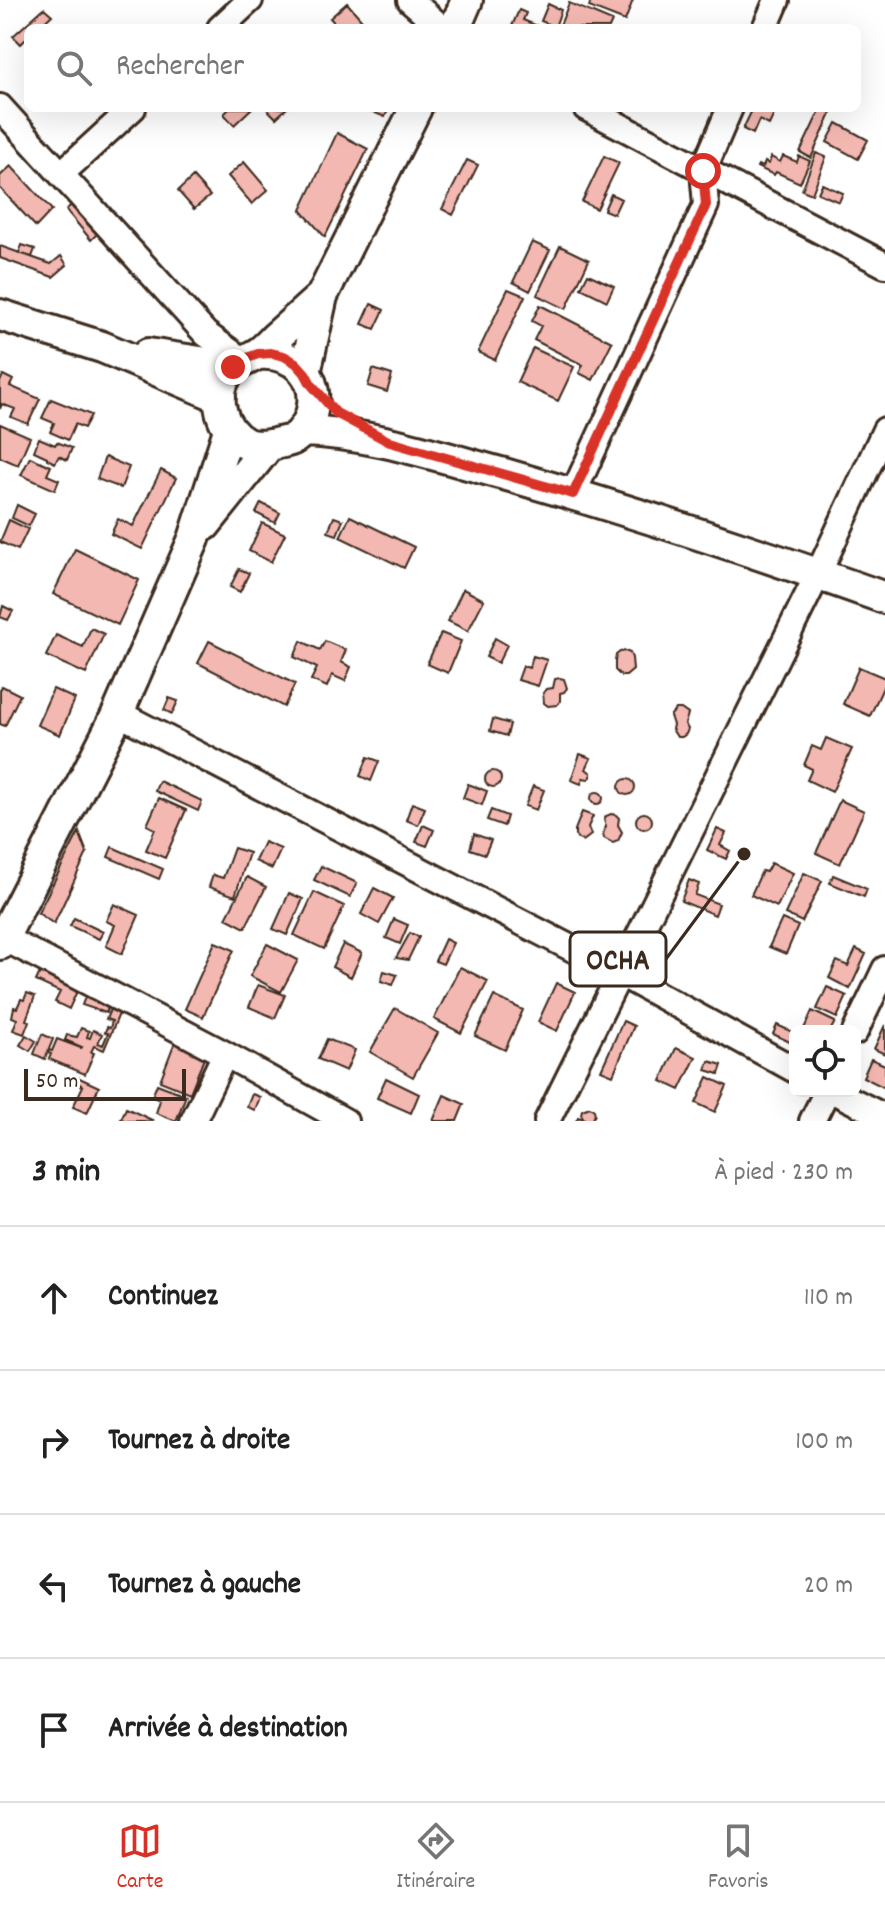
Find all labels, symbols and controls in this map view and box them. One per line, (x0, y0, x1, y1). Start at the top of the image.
search box (24, 24, 861, 112)
icon: search (52, 46, 96, 90)
text: Rechercher (116, 47, 244, 90)
route start (685, 153, 721, 189)
route end (215, 349, 251, 385)
callout: OCHA (570, 932, 666, 986)
text: OCHA (586, 942, 650, 985)
map controls (789, 1025, 861, 1097)
button: locate (789, 1025, 861, 1097)
scale bar (24, 1065, 186, 1101)
text: 50 m (36, 1067, 78, 1098)
text: 3 min (32, 1149, 100, 1198)
text: À pied · 230 m (714, 1155, 853, 1192)
icon: ahead (32, 1276, 76, 1320)
text: Continuez (108, 1277, 218, 1320)
text: 110 m (804, 1280, 853, 1317)
icon: right (32, 1420, 76, 1464)
text: Tournez à droite (108, 1421, 290, 1464)
text: 100 m (795, 1424, 853, 1461)
icon: left (32, 1564, 76, 1608)
text: Tournez à gauche (108, 1565, 301, 1608)
text: 20 m (804, 1568, 853, 1605)
icon: arrive (32, 1708, 76, 1752)
text: Arrivée à destination (108, 1709, 348, 1752)
tab: Carte (116, 1819, 164, 1898)
tab: Itinéraire (396, 1819, 475, 1898)
tab: Favoris (708, 1819, 769, 1898)

